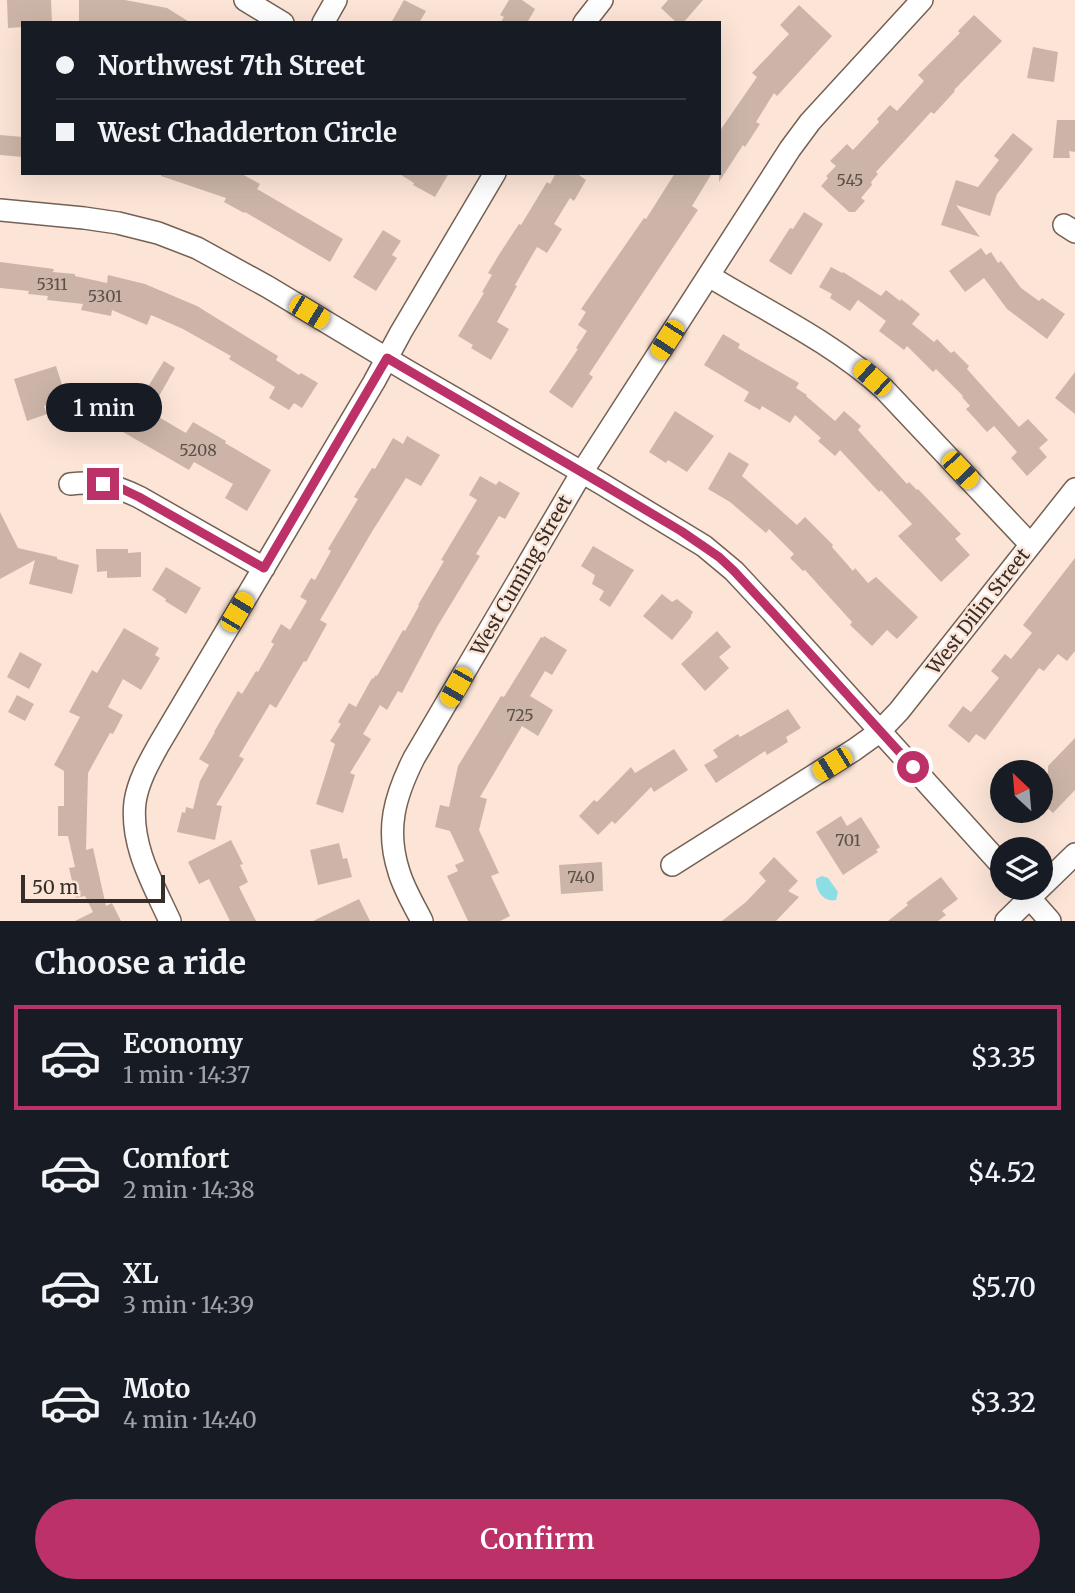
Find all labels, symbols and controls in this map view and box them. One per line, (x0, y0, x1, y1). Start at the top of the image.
text: Northwest 7th Street (98, 49, 365, 82)
text: West Chadderton Circle (98, 116, 397, 149)
house number: 545 (837, 170, 863, 190)
house number: 5311 (36, 274, 68, 294)
house number: 5301 (88, 286, 122, 306)
car (286, 292, 333, 332)
car (647, 317, 688, 363)
car (850, 356, 895, 400)
callout: 1 min (45, 382, 161, 432)
text: 1 min (73, 393, 135, 422)
house number: 5208 (179, 440, 217, 460)
car (938, 447, 983, 493)
route end (87, 468, 119, 500)
street label: West Cuming Street (465, 490, 577, 660)
street label: West Dilin Street (921, 543, 1035, 680)
car (218, 589, 257, 635)
car (437, 664, 476, 710)
house number: 725 (506, 705, 534, 725)
car (809, 744, 856, 784)
route start (897, 751, 929, 783)
north arrow (990, 760, 1054, 822)
map controls (990, 760, 1053, 900)
house number: 701 (835, 830, 861, 850)
button: layers (990, 837, 1053, 900)
house number: 740 (567, 867, 595, 887)
scale bar (21, 872, 164, 904)
text: 50 m (32, 875, 78, 899)
text: Choose a ride (35, 943, 246, 983)
icon: car (39, 1026, 102, 1089)
text: Economy (123, 1027, 243, 1060)
text: $3.35 (971, 1041, 1036, 1074)
text: 1 min · 14:37 (123, 1060, 250, 1089)
icon: car (39, 1141, 102, 1204)
text: Comfort (123, 1142, 229, 1175)
text: $4.52 (968, 1156, 1036, 1189)
text: 2 min · 14:38 (123, 1175, 255, 1204)
icon: car (39, 1256, 102, 1319)
text: XL (123, 1257, 159, 1290)
text: $5.70 (970, 1271, 1036, 1304)
text: 3 min · 14:39 (123, 1290, 254, 1319)
icon: car (39, 1371, 102, 1434)
text: Moto (123, 1372, 190, 1405)
text: $3.32 (970, 1386, 1036, 1419)
text: 4 min · 14:40 (123, 1405, 257, 1434)
button: Confirm (35, 1499, 1040, 1579)

